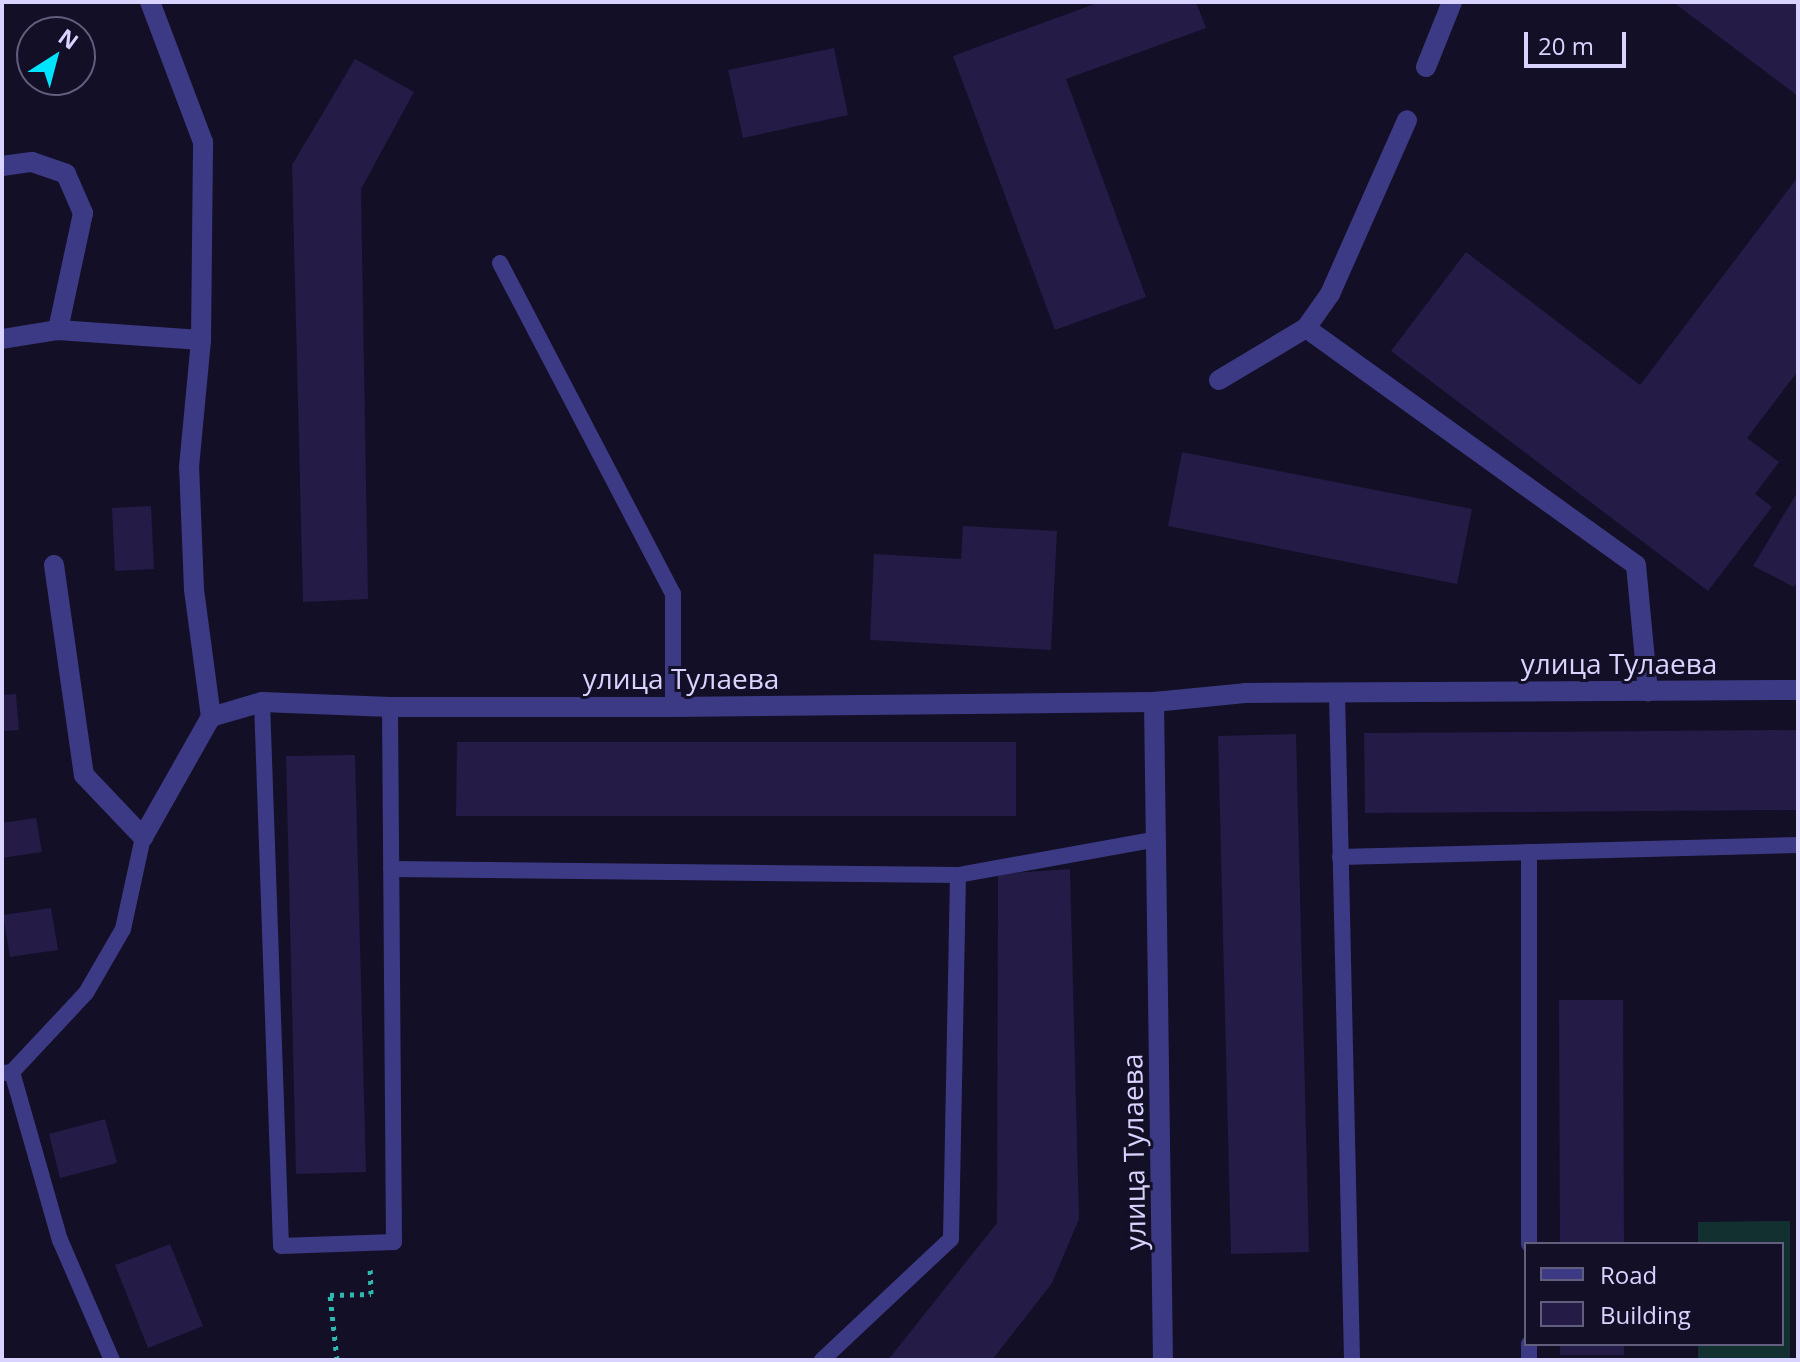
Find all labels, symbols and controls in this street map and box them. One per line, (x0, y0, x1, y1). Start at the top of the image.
north arrow (16, 16, 96, 96)
scale bar (1528, 16, 1630, 66)
text: N (53, 21, 85, 56)
text: 20 m (1538, 29, 1594, 62)
street label: улица Тулаева (1521, 646, 1717, 680)
street label: улица Тулаева (583, 661, 779, 695)
street label: улица Тулаева (1114, 1053, 1152, 1251)
legend (1524, 1242, 1784, 1346)
text: Road (1600, 1258, 1657, 1291)
text: Building (1600, 1298, 1691, 1331)

